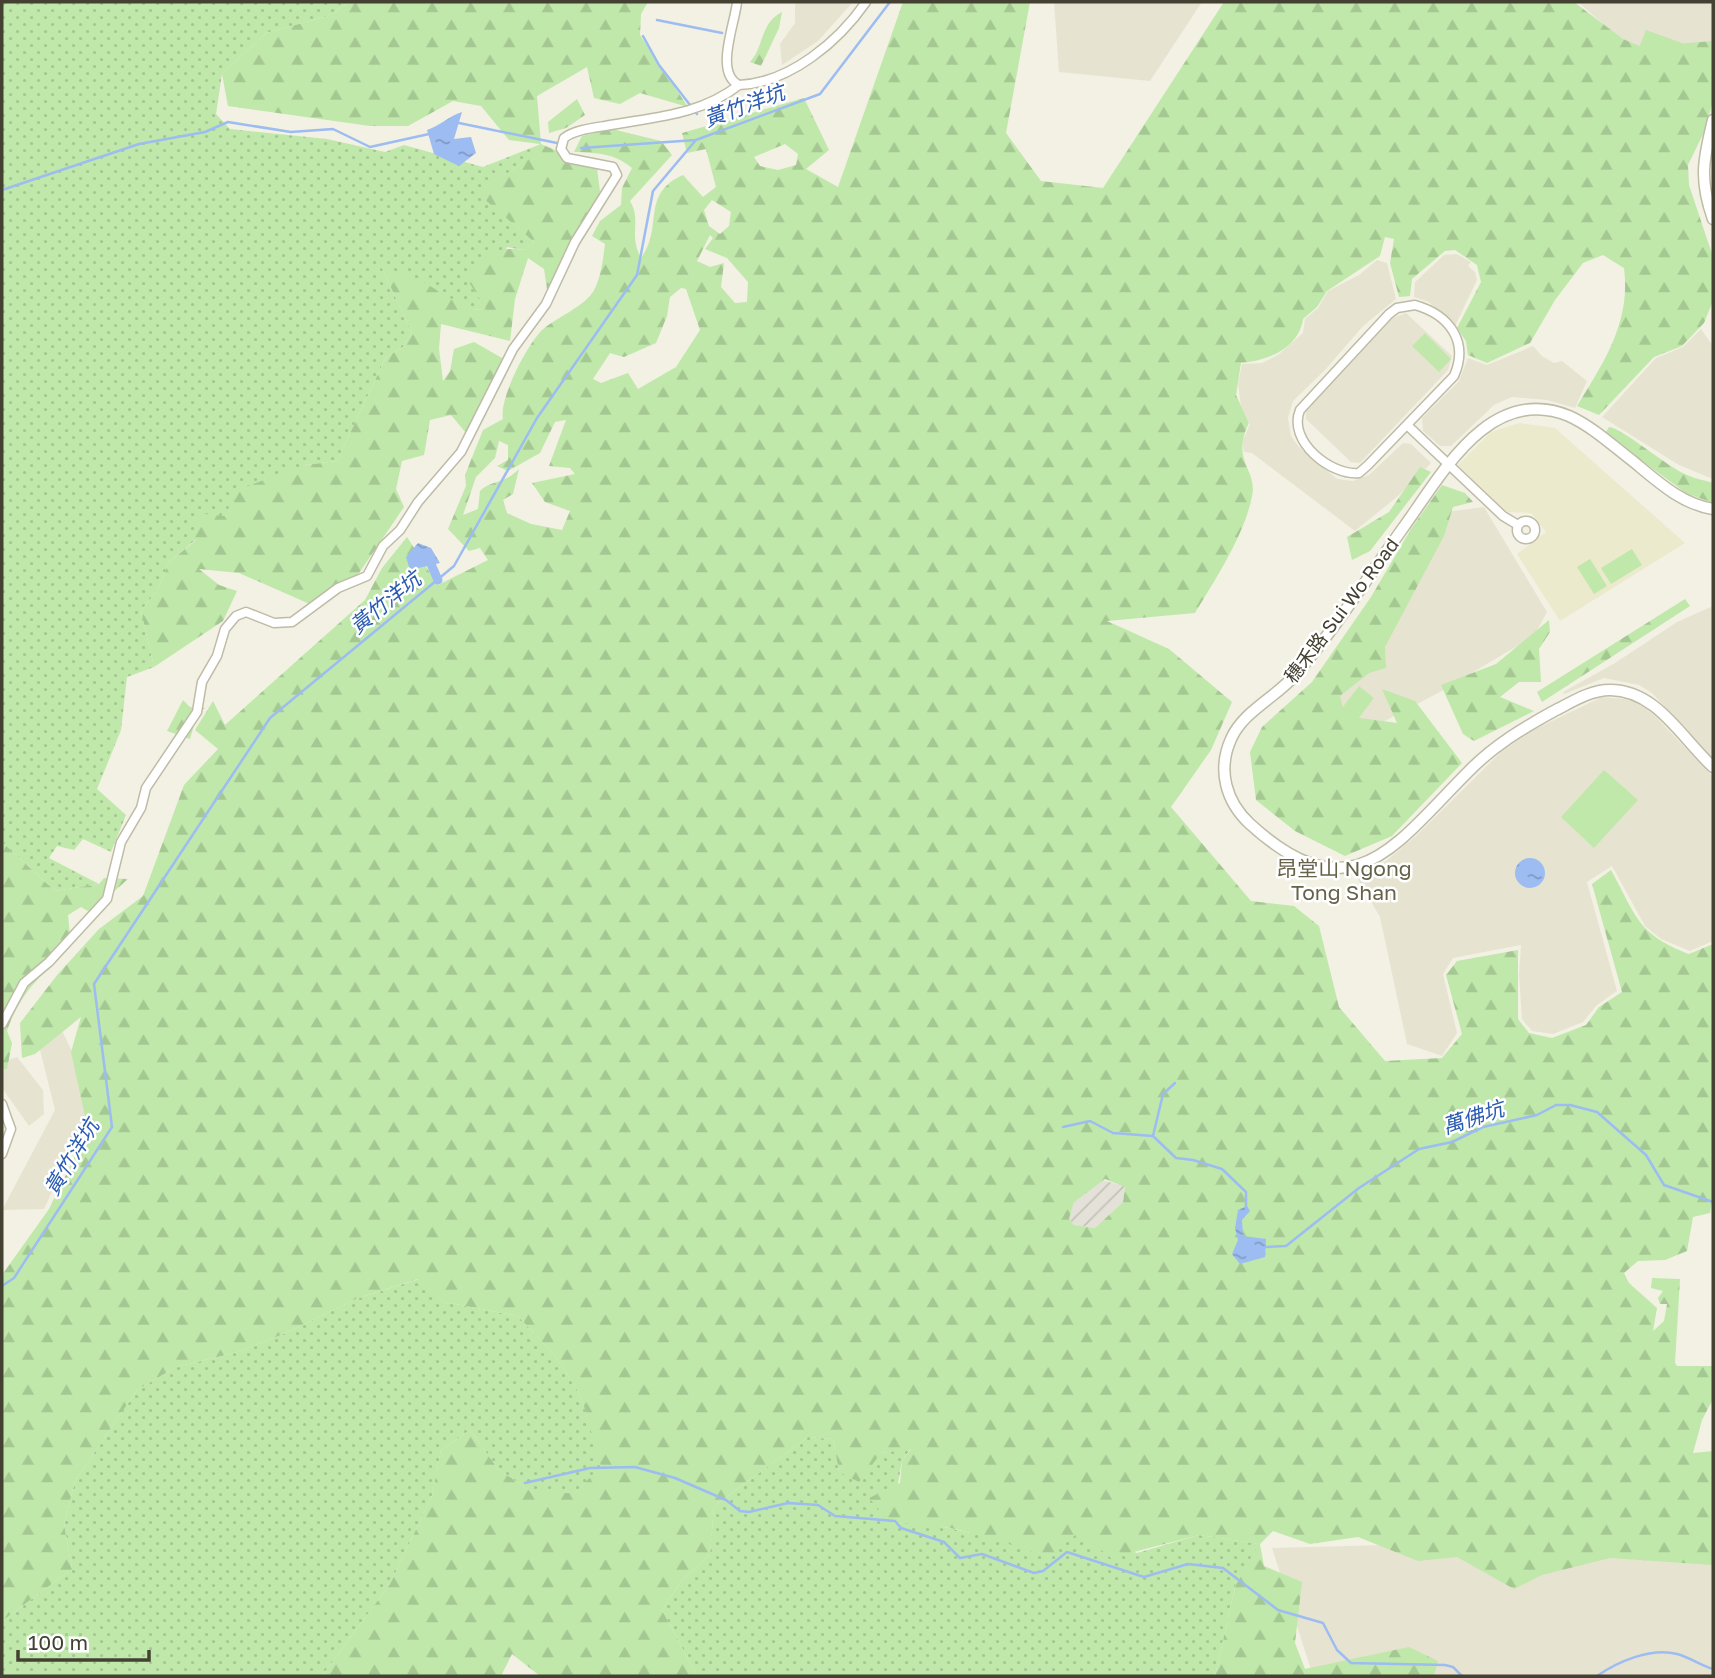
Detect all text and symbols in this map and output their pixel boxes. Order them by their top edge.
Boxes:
water label: 黃竹洋坑 [700,77,791,132]
street label: 穗禾路 Sui Wo Road [1279,533,1403,687]
water label: 黃竹洋坑 [344,564,428,639]
district label: 昂堂山 Ngong Tong Shan [1276,855,1412,905]
water label: 萬佛坑 [1439,1094,1510,1139]
water label: 黃竹洋坑 [38,1112,105,1200]
scale bar [18,1618,149,1662]
text: 100 m [28,1629,88,1655]

